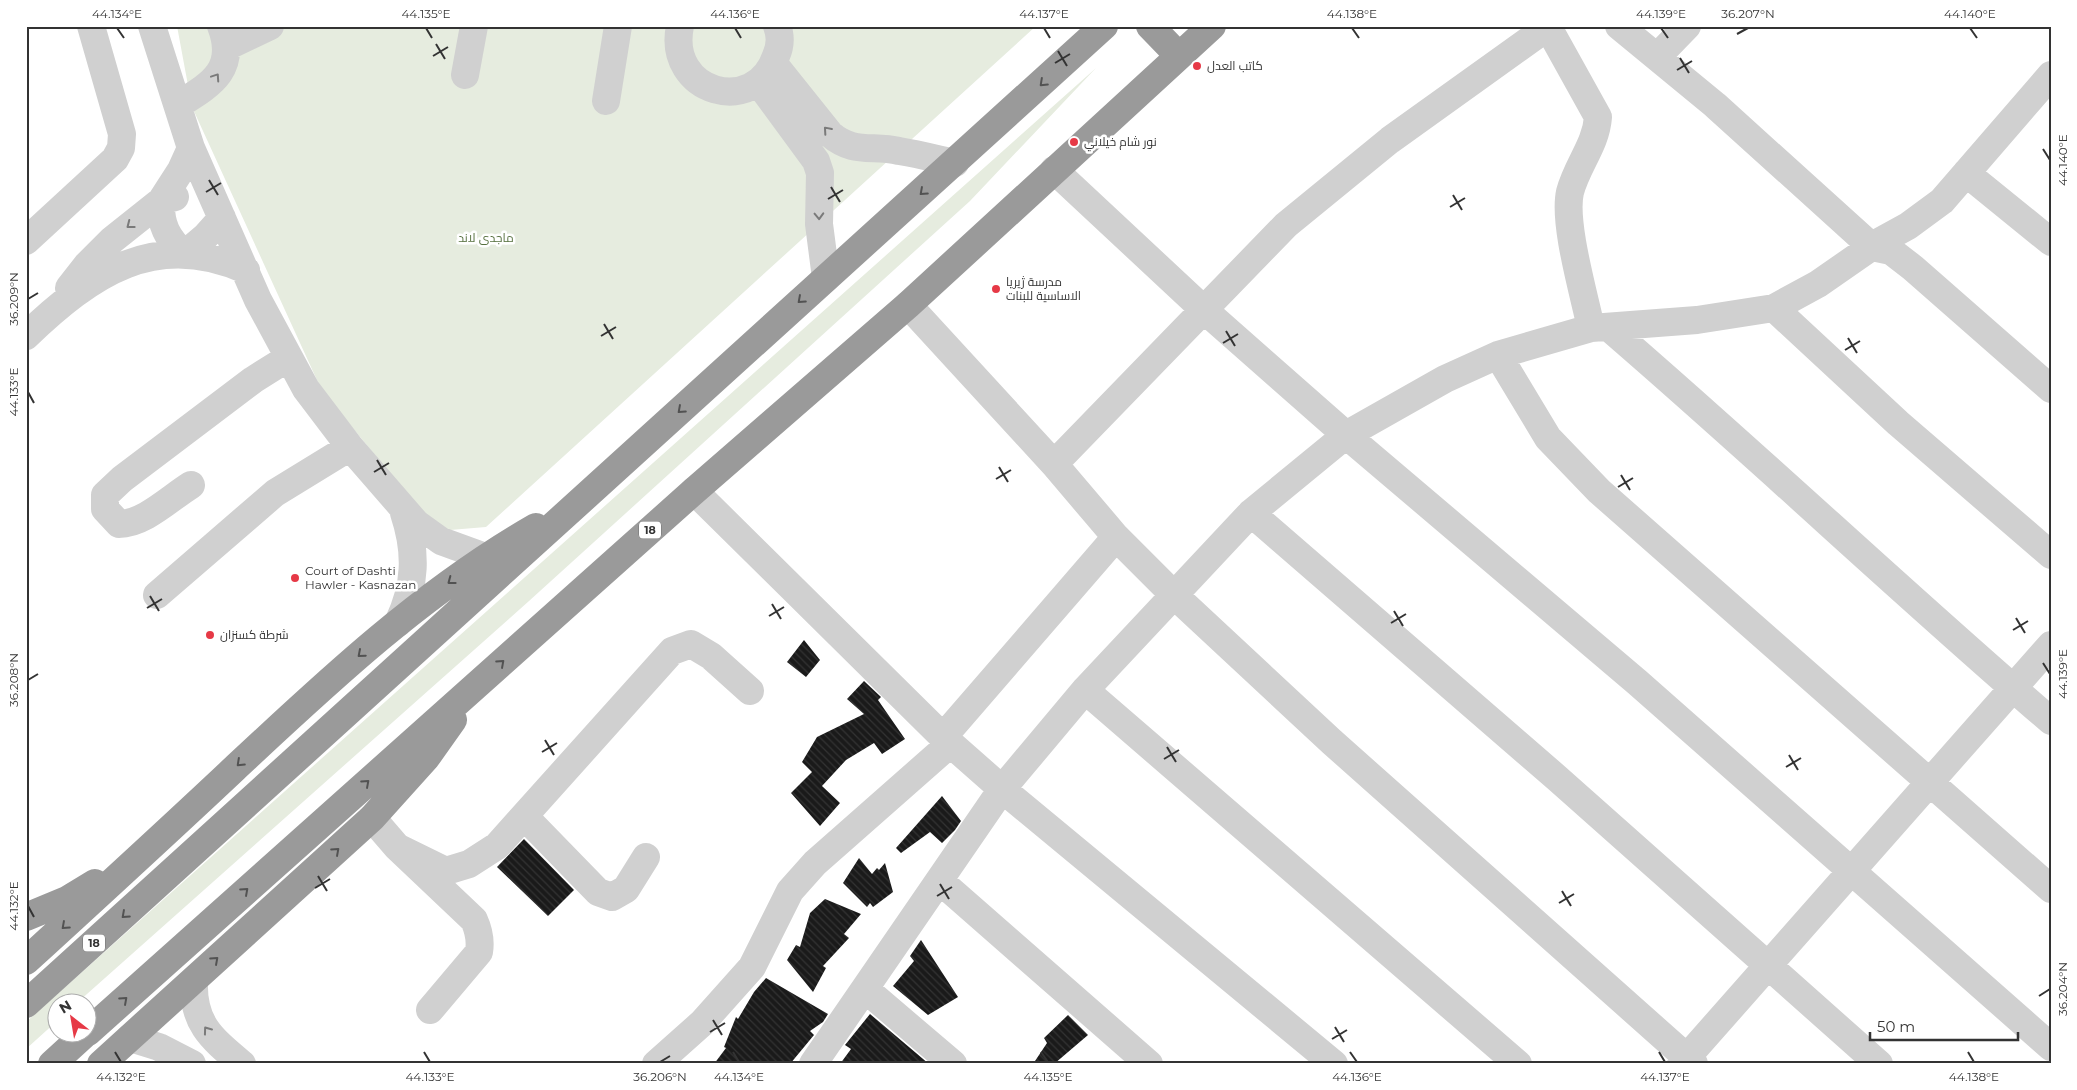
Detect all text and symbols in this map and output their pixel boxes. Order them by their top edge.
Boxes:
text: 44.134°E [92,6,142,21]
text: 44.135°E [401,6,451,21]
text: 44.136°E [710,6,760,21]
text: 44.137°E [1019,6,1069,21]
text: 44.138°E [1327,6,1377,21]
text: 44.139°E [1636,6,1686,21]
text: 36.207°N [1721,6,1775,21]
text: 44.140°E [1944,6,1996,21]
place label: كاتب العدل [1207,58,1263,73]
marker: كاتب العدل [1191,60,1203,72]
one-way arrow [210,73,219,82]
one-way arrow [1039,77,1048,86]
one-way arrow [824,127,833,136]
place label: نور شام خيلاني [1084,134,1157,152]
text: 44.140°E [2055,134,2070,186]
marker: نور شام خيلاني [1068,136,1080,148]
one-way arrow [919,187,928,196]
one-way arrow [814,212,824,220]
one-way arrow [127,220,136,228]
park label: ماجدی لاند [458,230,514,245]
text: 36.209°N [6,272,21,326]
place label: مدرسة ژيريا الاساسية للبنات [1006,274,1081,303]
marker: مدرسة ژيريا الاساسية للبنات [990,283,1002,295]
one-way arrow [798,295,807,304]
text: 44.133°E [6,367,21,417]
one-way arrow [678,404,687,413]
road number: 18 [639,522,661,538]
place label: Court of Dashti Hawler - Kasnazan [305,563,416,592]
marker: Court of Dashti Hawler - Kasnazan [289,572,301,584]
one-way arrow [448,576,457,584]
place label: شرطة كسنزان [220,627,289,642]
marker: شرطة كسنزان [204,629,216,641]
one-way arrow [358,649,367,657]
text: 44.139°E [2055,649,2070,699]
text: 36.208°N [6,653,21,707]
one-way arrow [495,660,504,669]
one-way arrow [237,757,246,766]
one-way arrow [361,780,370,789]
one-way arrow [330,848,339,857]
text: 44.132°E [6,881,21,931]
one-way arrow [240,888,249,897]
one-way arrow [122,909,131,918]
one-way arrow [61,920,70,929]
road number: 18 [83,934,105,951]
one-way arrow [210,957,219,966]
text: 36.204°N [2055,962,2070,1016]
north arrow [48,992,98,1042]
text: N [56,996,75,1017]
one-way arrow [118,996,127,1005]
scale bar [1870,1010,2017,1042]
text: 50 m [1877,1017,1915,1036]
one-way arrow [204,1027,212,1036]
text: 44.132°E [96,1069,146,1084]
text: 44.133°E [405,1069,455,1084]
text: 36.206°N [633,1069,687,1084]
text: 44.134°E [714,1069,764,1084]
text: 44.135°E [1023,1069,1073,1084]
text: 44.136°E [1332,1069,1382,1084]
text: 44.137°E [1640,1069,1690,1084]
text: 44.138°E [1949,1069,1999,1084]

